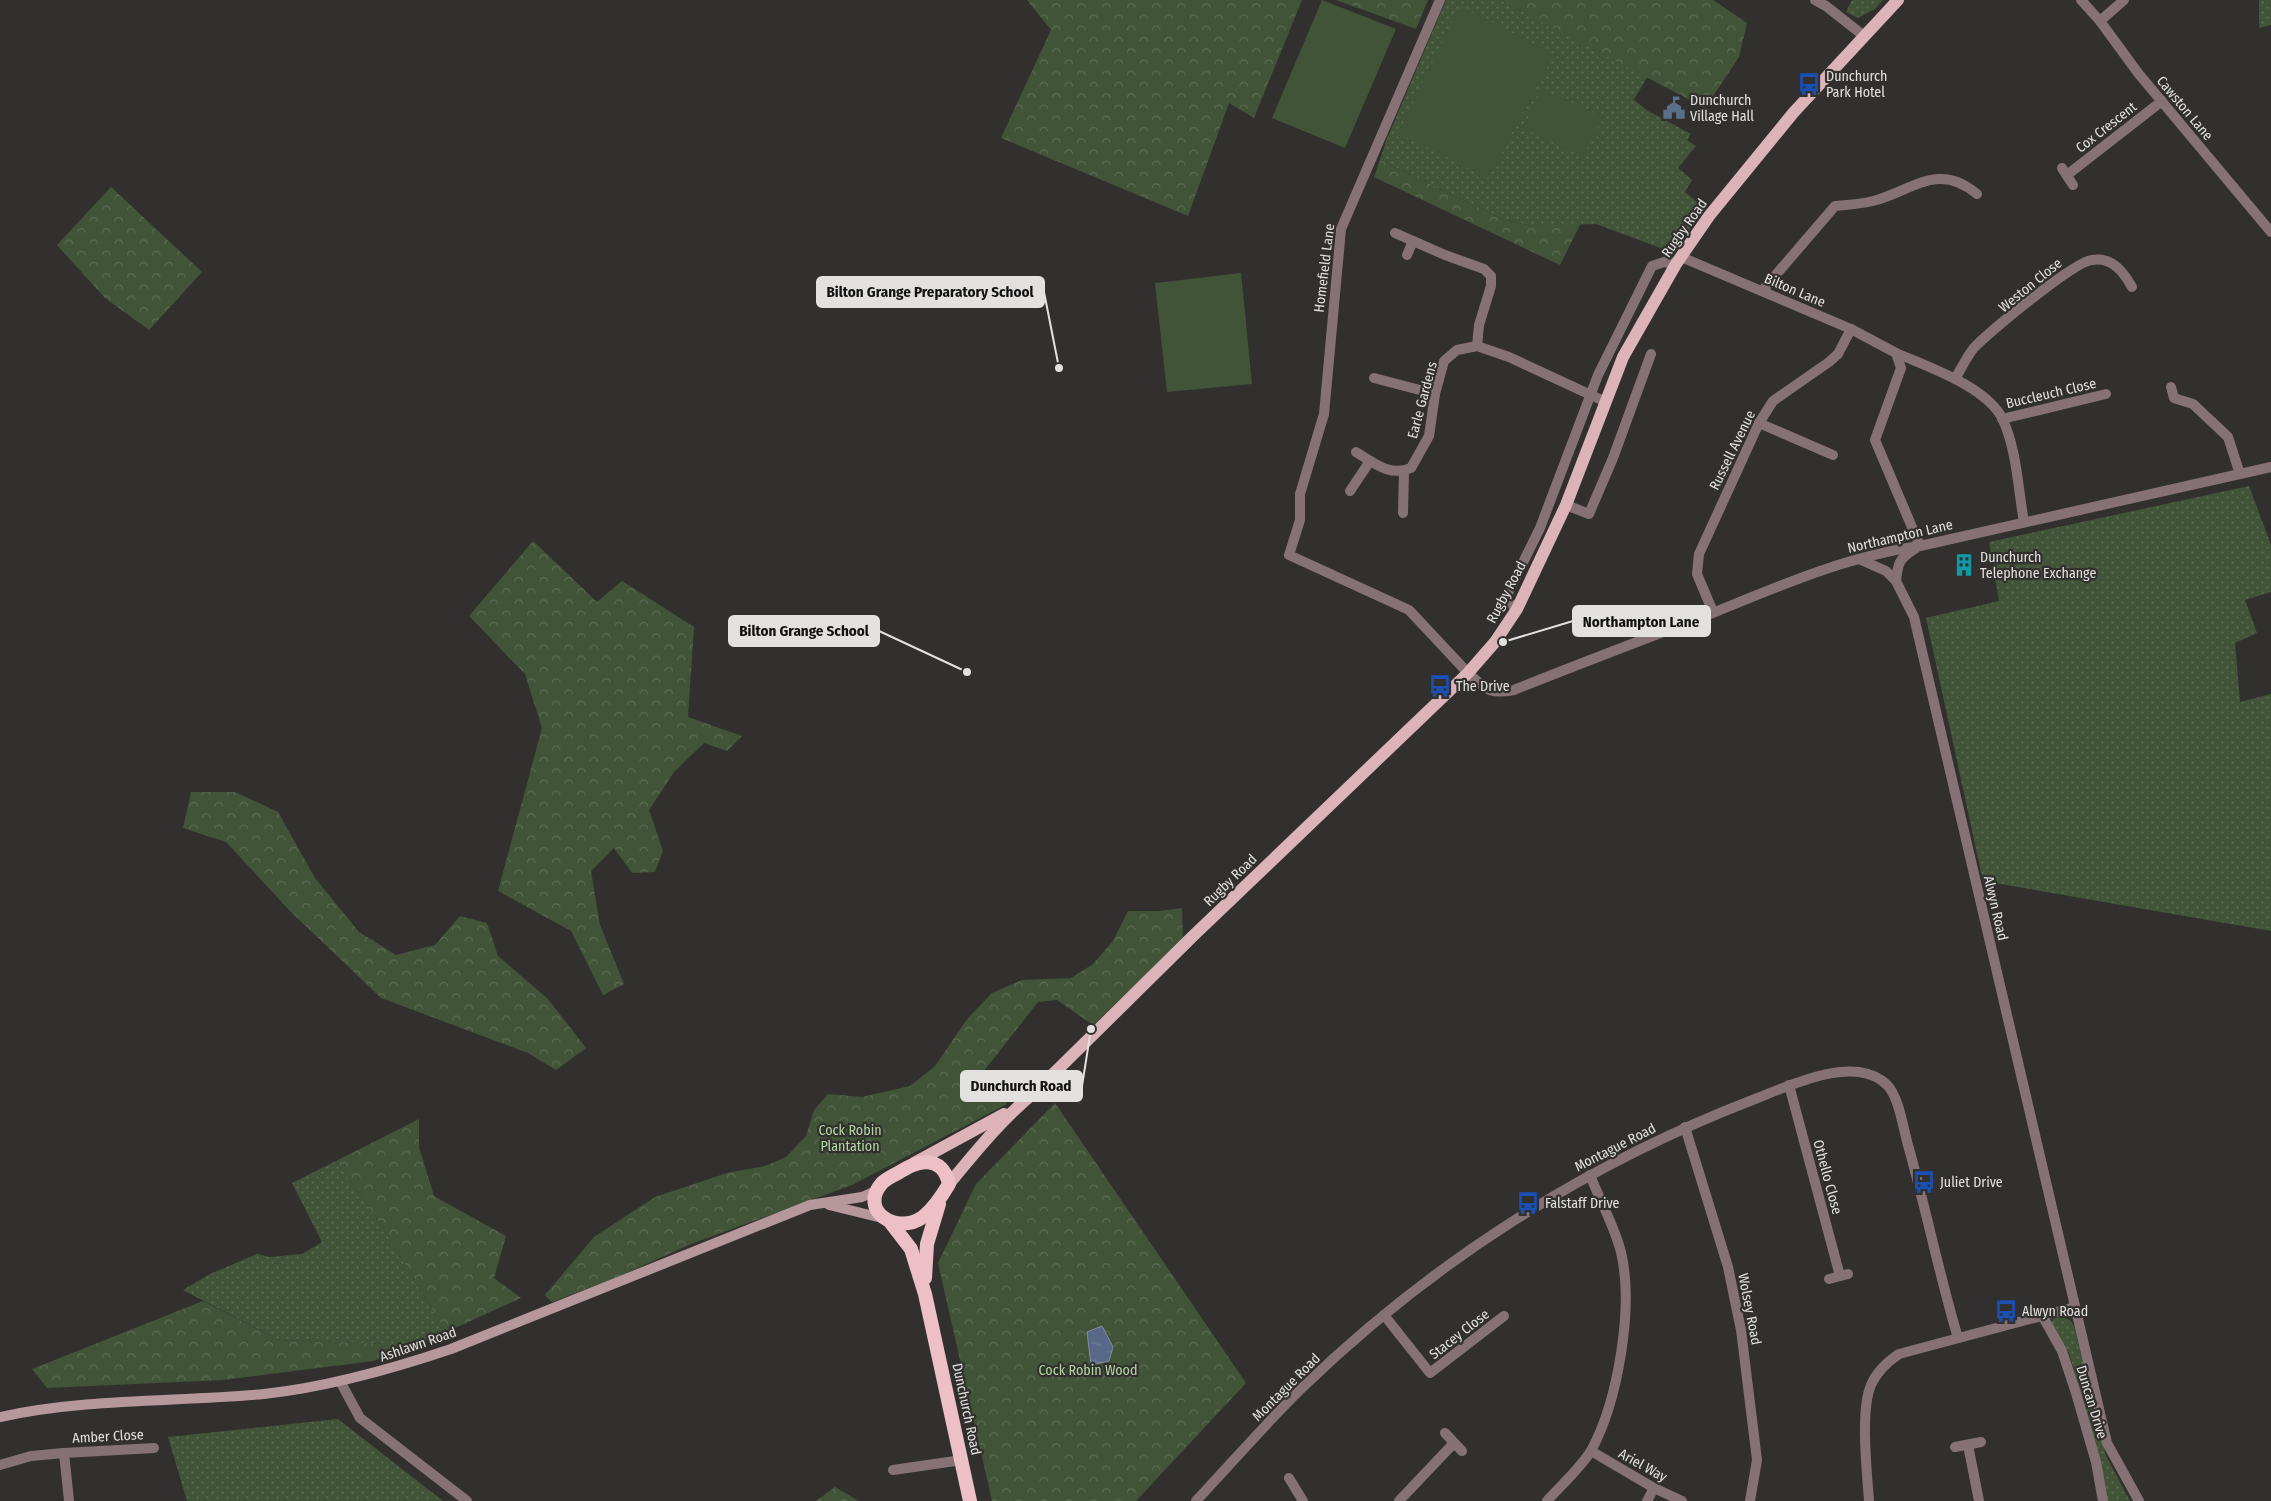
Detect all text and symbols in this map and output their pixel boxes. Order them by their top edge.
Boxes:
place label: Dunchurch Park Hotel [1826,68,1887,101]
bus stop icon: Dunchurch Park Hotel [1796,71,1822,97]
street label: Cawston Lane [2153,73,2216,144]
place label: Dunchurch Village Hall [1690,92,1754,125]
public building icon: Dunchurch Village Hall [1661,95,1687,121]
street label: Cox Crescent [2073,98,2140,156]
street label: Rugby Road [1658,196,1711,261]
street label: Homefield Lane [1311,223,1338,313]
street label: Weston Close [1995,255,2065,316]
street label: Bilton Lane [1762,270,1828,311]
callout: Bilton Grange Preparatory School [817,277,1044,307]
text: Bilton Grange Preparatory School [826,283,1034,301]
street label: Earle Gardens [1404,360,1441,441]
street label: Buccleuch Close [2004,375,2098,412]
street label: Russell Avenue [1706,408,1759,493]
street label: Northampton Lane [1846,516,1954,557]
place label: Dunchurch Telephone Exchange [1980,549,2096,582]
building icon: Dunchurch Telephone Exchange [1951,552,1977,578]
street label: Rugby Road [1483,558,1530,626]
callout: Northampton Lane [1573,606,1710,636]
text: Northampton Lane [1583,613,1700,631]
callout: Bilton Grange School [729,616,879,646]
text: Bilton Grange School [739,622,870,640]
bus stop icon: The Drive [1427,673,1453,699]
place label: The Drive [1456,678,1510,695]
street label: Rugby Road [1200,851,1261,910]
street label: Alwyn Road [1980,874,2011,942]
callout: Dunchurch Road [961,1071,1082,1101]
text: Dunchurch Road [970,1077,1072,1095]
street label: Montague Road [1572,1120,1659,1175]
park label: Cock Robin Plantation [818,1122,882,1155]
street label: Othello Close [1809,1138,1846,1216]
bus stop icon: Juliet Drive [1911,1169,1937,1195]
place label: Juliet Drive [1940,1174,2003,1191]
bus stop icon: Falstaff Drive [1515,1190,1541,1216]
place label: Falstaff Drive [1545,1195,1620,1212]
street label: Wolsey Road [1734,1272,1765,1346]
bus stop icon: Alwyn Road [1993,1298,2019,1324]
place label: Alwyn Road [2022,1303,2088,1320]
street label: Stacey Close [1426,1306,1493,1363]
street label: Ashlawn Road [378,1323,459,1366]
street label: Montague Road [1249,1350,1324,1425]
street label: Dunchurch Road [948,1362,985,1457]
park label: Cock Robin Wood [1038,1362,1138,1379]
street label: Duncan Drive [2072,1363,2111,1441]
street label: Amber Close [72,1426,144,1447]
street label: Ariel Way [1616,1445,1671,1486]

